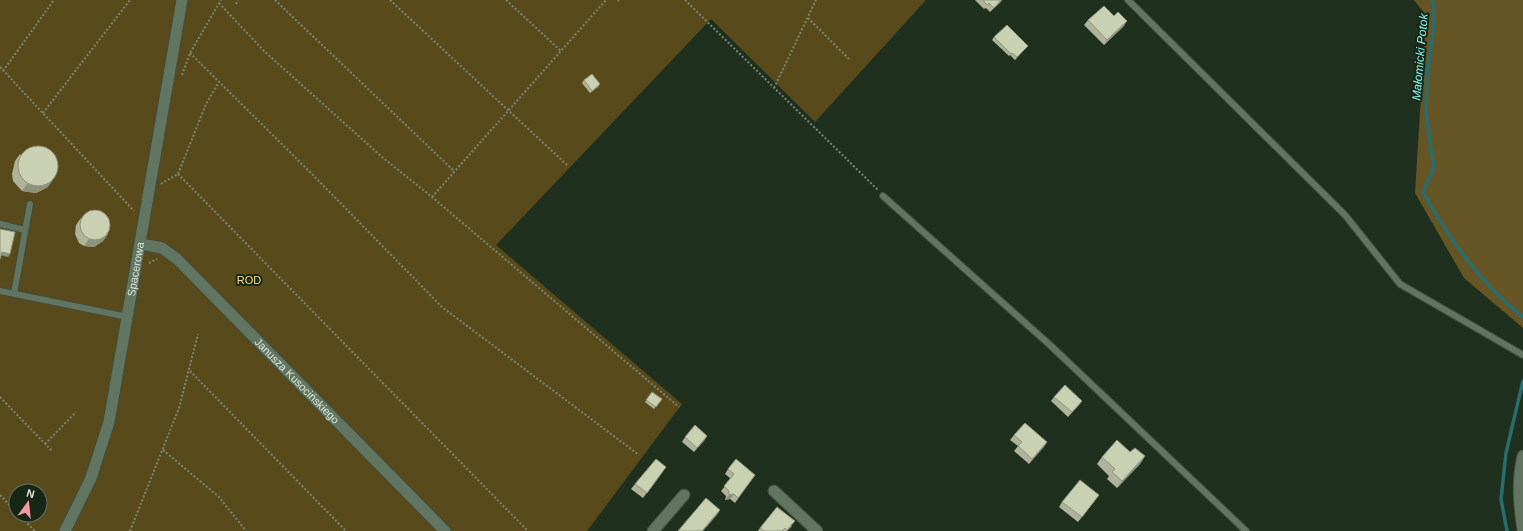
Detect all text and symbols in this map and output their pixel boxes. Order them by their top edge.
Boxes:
water label: Małomicki Potok [1409,12,1431,101]
street label: Spacerowa [125,240,146,297]
park label: ROD [237,274,261,286]
street label: Janusza Kusocińskiego [252,336,342,426]
north arrow [8,483,48,523]
text: N [25,487,36,500]

